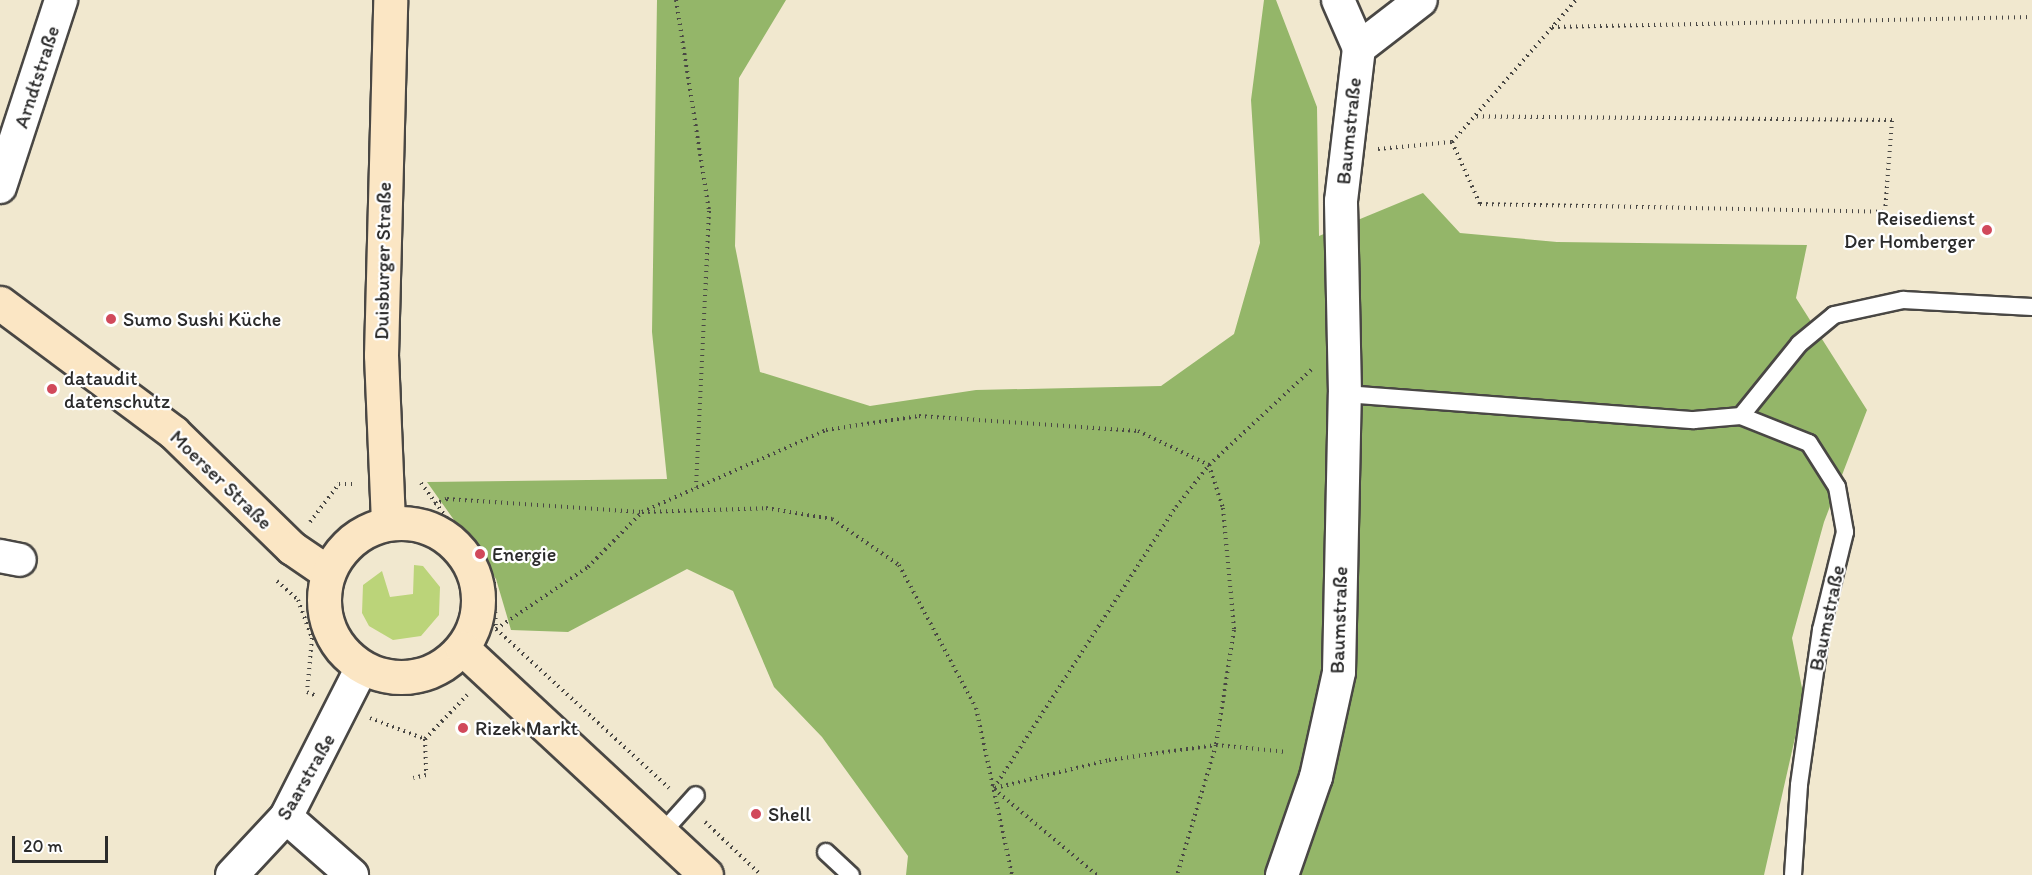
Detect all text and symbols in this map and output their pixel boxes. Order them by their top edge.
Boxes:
street label: Arndtstraße [9,23,65,131]
street label: Baumstraße [1331,76,1367,186]
street label: Duisburger Straße [370,182,396,340]
place label: Reisedienst Der Homberger [1844,207,1975,254]
marker: Reisedienst Der Homberger [1980,223,1994,237]
place label: Sumo Sushi Küche [123,307,281,331]
marker: Sumo Sushi Küche [104,312,118,326]
place label: dataudit datenschutz [64,366,170,413]
marker: dataudit datenschutz [45,382,59,396]
street label: Moerser Straße [165,425,277,535]
place label: Energie [492,542,556,566]
marker: Energie [473,547,487,561]
street label: Baumstraße [1804,563,1850,673]
street label: Baumstraße [1325,566,1353,674]
place label: Rizek Markt [475,716,577,740]
marker: Rizek Markt [456,721,470,735]
street label: Saarstraße [272,729,340,825]
place label: Shell [768,802,811,826]
marker: Shell [749,807,763,821]
scale bar [15,824,111,862]
text: 20 m [23,835,63,857]

